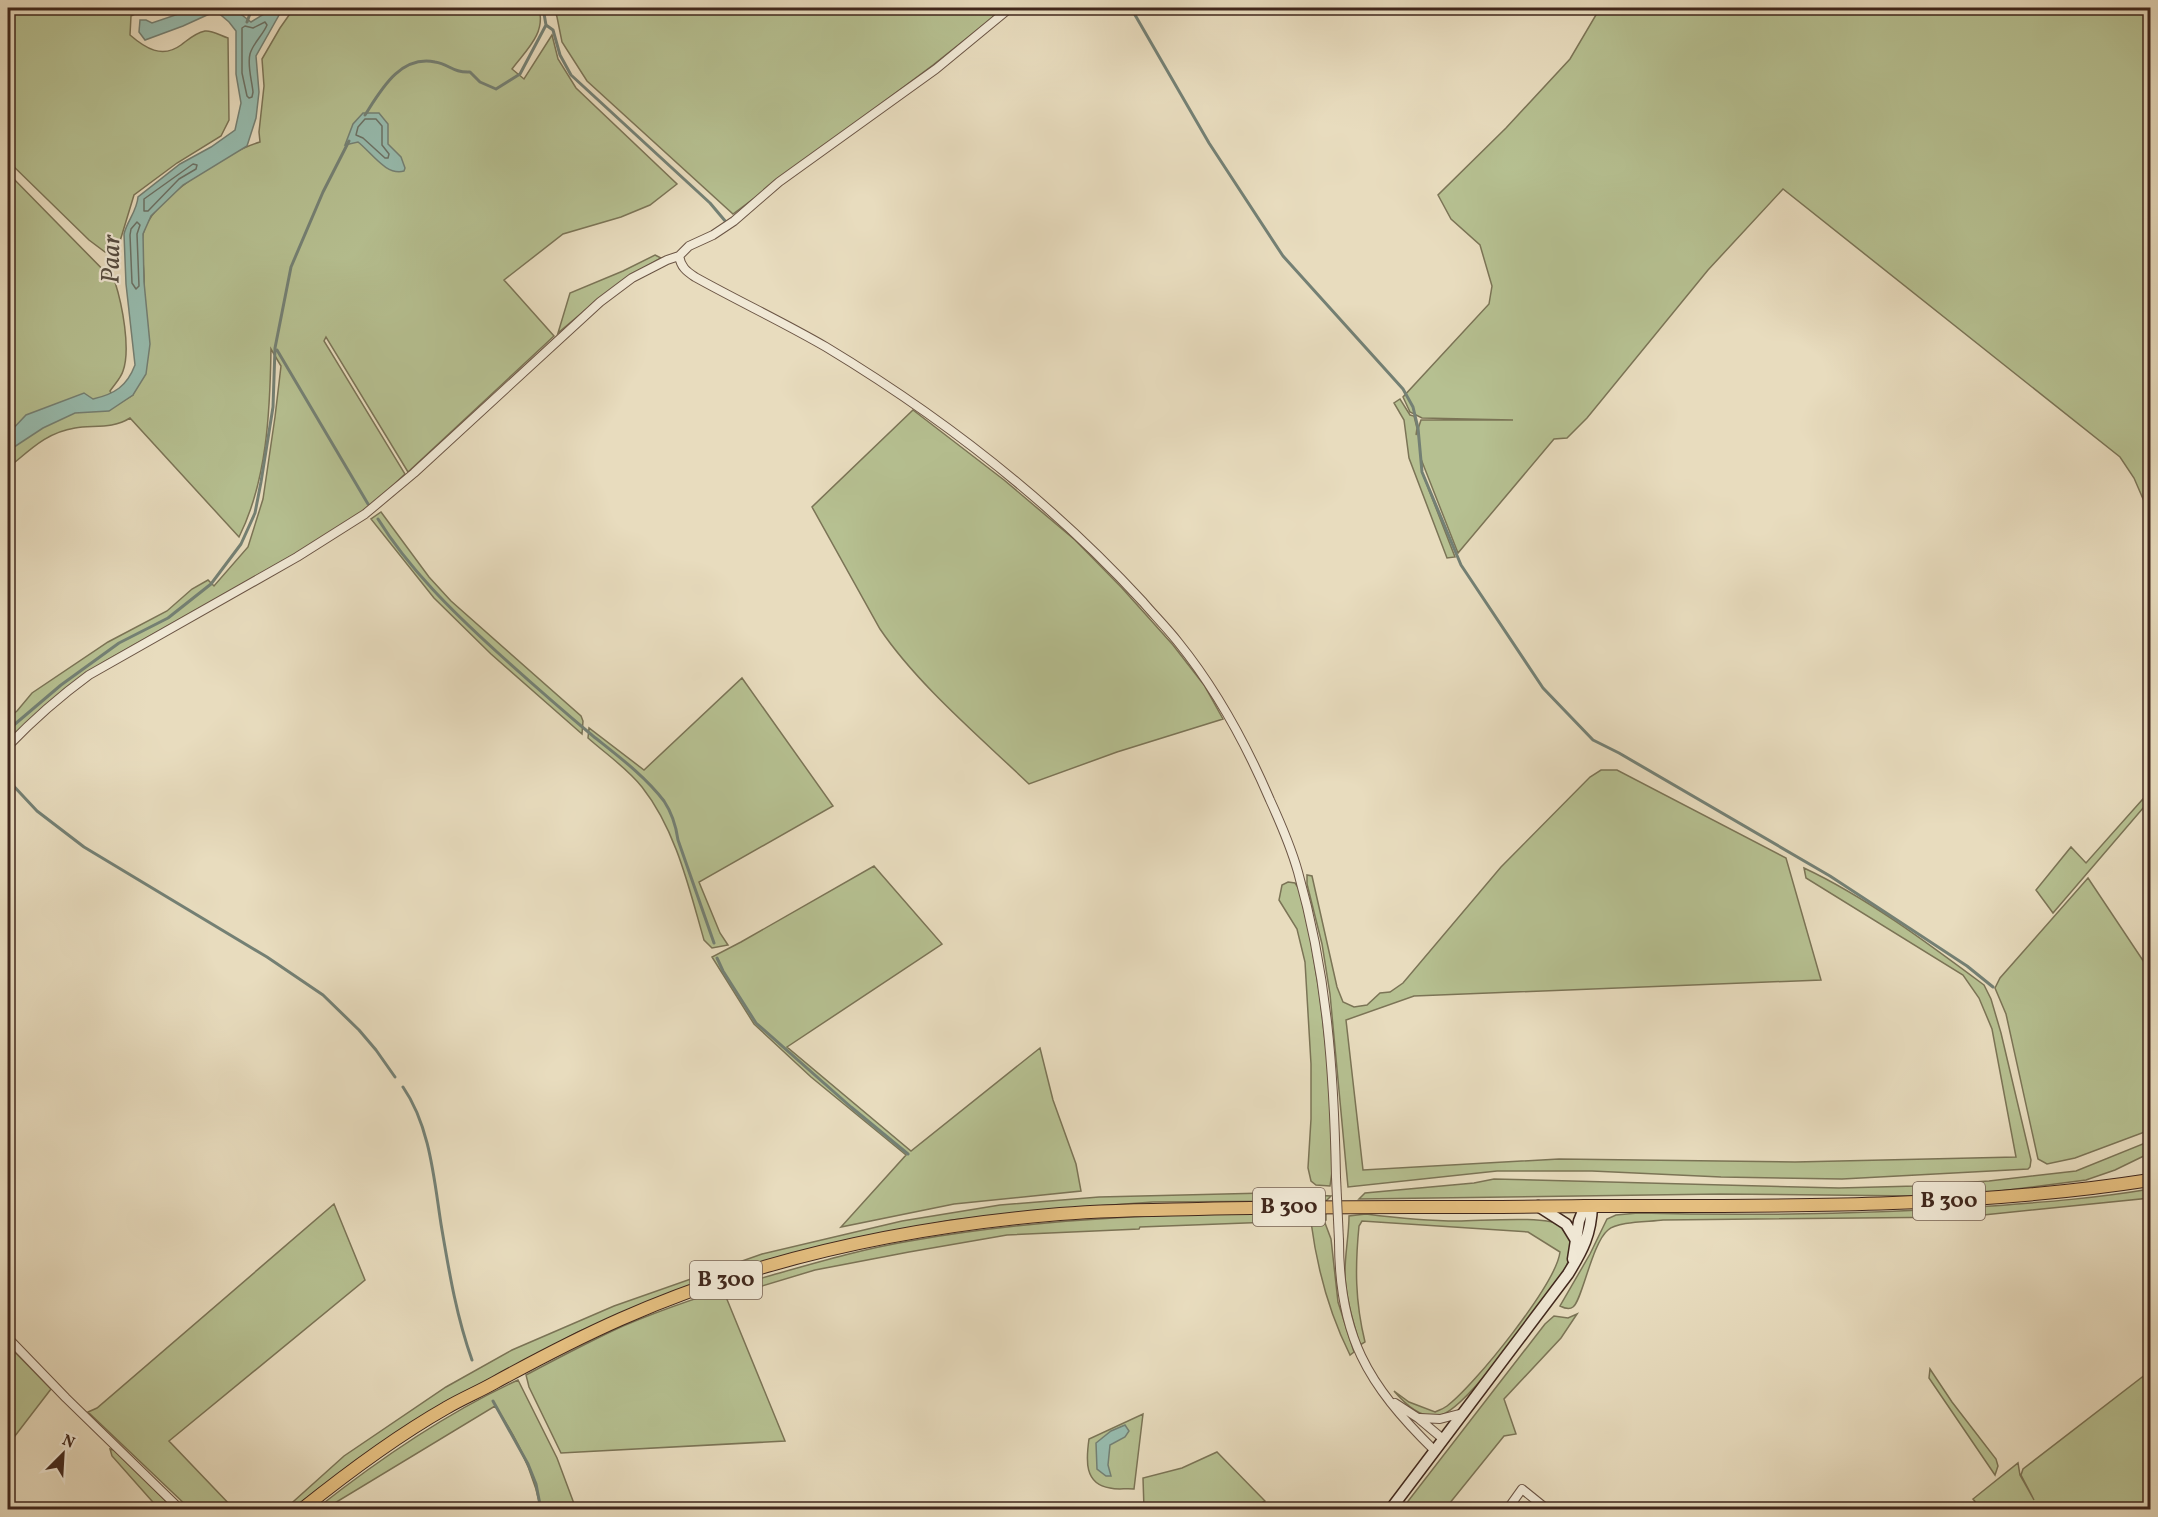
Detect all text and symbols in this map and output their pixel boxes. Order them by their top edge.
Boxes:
water label: Paar [94,234,130,284]
road number: B 300 [1913,1182,1985,1220]
road number: B 300 [1253,1188,1325,1226]
road number: B 300 [690,1261,762,1299]
north arrow [33,1424,93,1484]
text: N [59,1430,78,1455]

